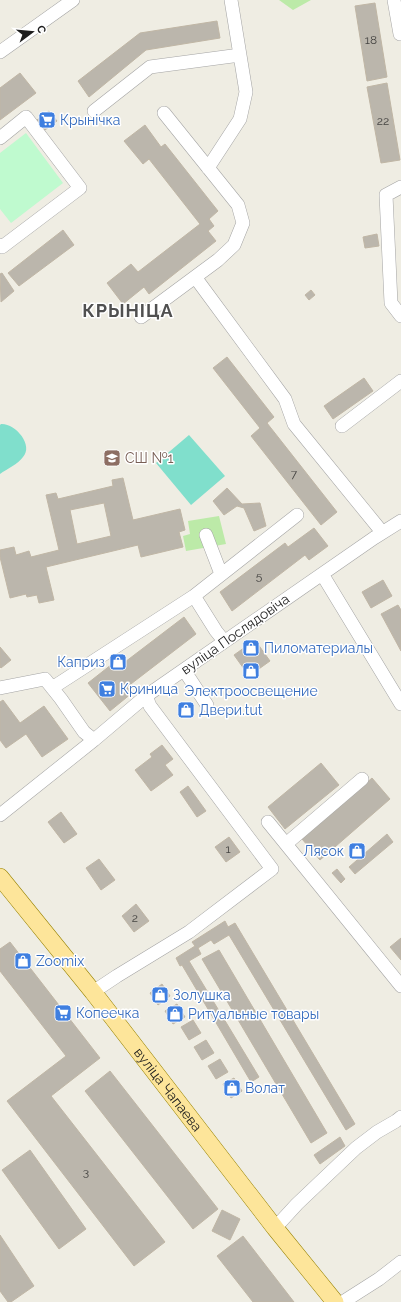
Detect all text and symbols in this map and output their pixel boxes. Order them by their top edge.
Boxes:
north arrow [12,12,52,52]
text: С [34,24,49,35]
house number: 18 [365,33,377,47]
supermarket icon: Крынічка [37,110,57,130]
place label: Крынічка [60,112,120,128]
house number: 22 [377,114,389,128]
district label: КРЫНІЦА [82,300,174,321]
school or university icon: СШ №1 [102,448,122,468]
place label: СШ №1 [125,450,173,466]
house number: 7 [291,467,298,481]
house number: 5 [256,569,263,583]
street label: вуліца Послядовіча [178,591,292,677]
shop icon: Пиломатериалы [241,638,261,658]
place label: Пиломатериалы [264,640,373,656]
shop icon: Каприз [108,652,128,672]
place label: Каприз [57,654,105,670]
shop icon: Электроосвещение [241,661,261,681]
supermarket icon: Криница [97,679,117,699]
place label: Криница [120,681,178,697]
place label: Электроосвещение [184,683,318,699]
shop icon: Двери.tut [176,700,196,720]
place label: Двери.tut [199,702,263,718]
shop icon: Лясок [347,841,367,861]
house number: 1 [225,842,231,856]
place label: Лясок [303,843,344,859]
house number: 2 [132,911,138,925]
shop icon: Zoomix [13,951,33,971]
place label: Zoomix [36,953,84,969]
shop icon: Золушка [150,985,170,1005]
place label: Золушка [173,987,231,1003]
supermarket icon: Копеечка [53,1003,73,1023]
shop icon: Ритуальные товары [165,1004,185,1024]
place label: Копеечка [76,1005,139,1021]
place label: Ритуальные товары [188,1006,319,1022]
street label: вуліца Чапаева [131,1045,205,1134]
shop icon: Волат [222,1078,242,1098]
place label: Волат [245,1080,285,1096]
house number: 3 [83,1165,89,1179]

